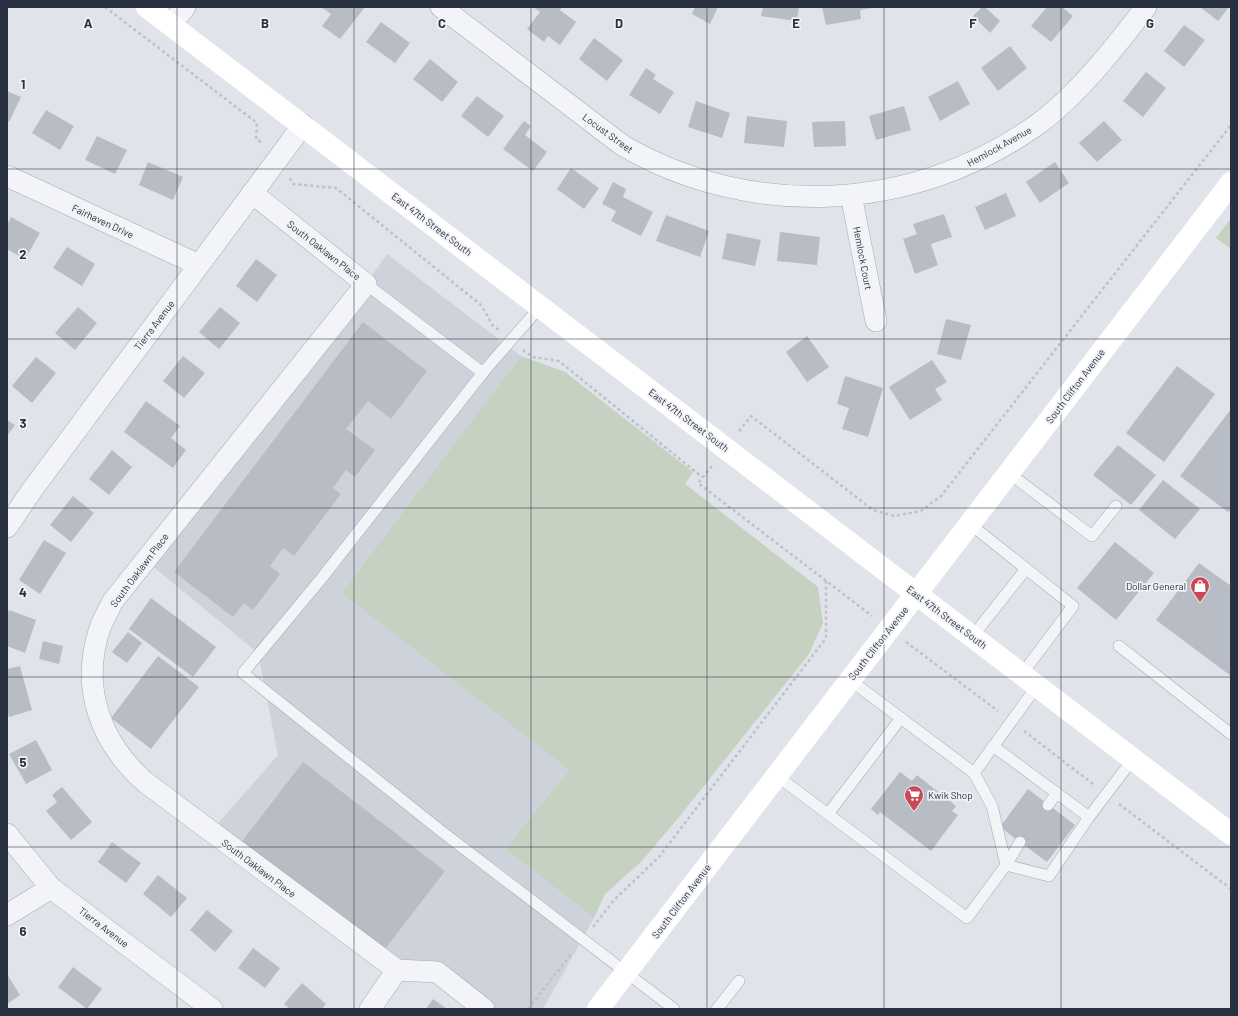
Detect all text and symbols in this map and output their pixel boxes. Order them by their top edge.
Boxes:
text: A [84,15,93,31]
text: B [261,15,269,31]
text: C [438,15,446,31]
text: D [615,15,623,31]
text: E [792,15,800,31]
text: F [969,15,977,31]
text: G [1146,15,1154,31]
text: 1 [21,76,25,92]
street label: Locust Street [580,111,636,156]
street label: Hemlock Avenue [965,123,1033,169]
street label: East 47th Street South [389,190,475,258]
street label: Fairhaven Drive [70,201,136,241]
street label: South Oaklawn Place [285,218,363,282]
street label: Hemlock Court [851,225,875,291]
text: 2 [19,246,27,262]
street label: Tierra Avenue [131,298,177,352]
street label: South Clifton Avenue [1043,346,1107,426]
street label: East 47th Street South [646,386,732,454]
text: 3 [19,415,27,431]
street label: South Oaklawn Place [107,531,171,609]
shop icon: Dollar General [1189,575,1211,603]
place label: Dollar General [1126,580,1186,592]
street label: East 47th Street South [904,583,990,651]
text: 4 [19,584,27,600]
street label: South Clifton Avenue [845,604,911,682]
text: 5 [19,754,27,770]
supermarket icon: Kwik Shop [903,784,925,812]
place label: Kwik Shop [928,789,973,801]
street label: South Oaklawn Place [220,836,298,900]
street label: South Clifton Avenue [649,861,713,941]
street label: Tierra Avenue [77,904,131,950]
text: 6 [20,923,27,939]

